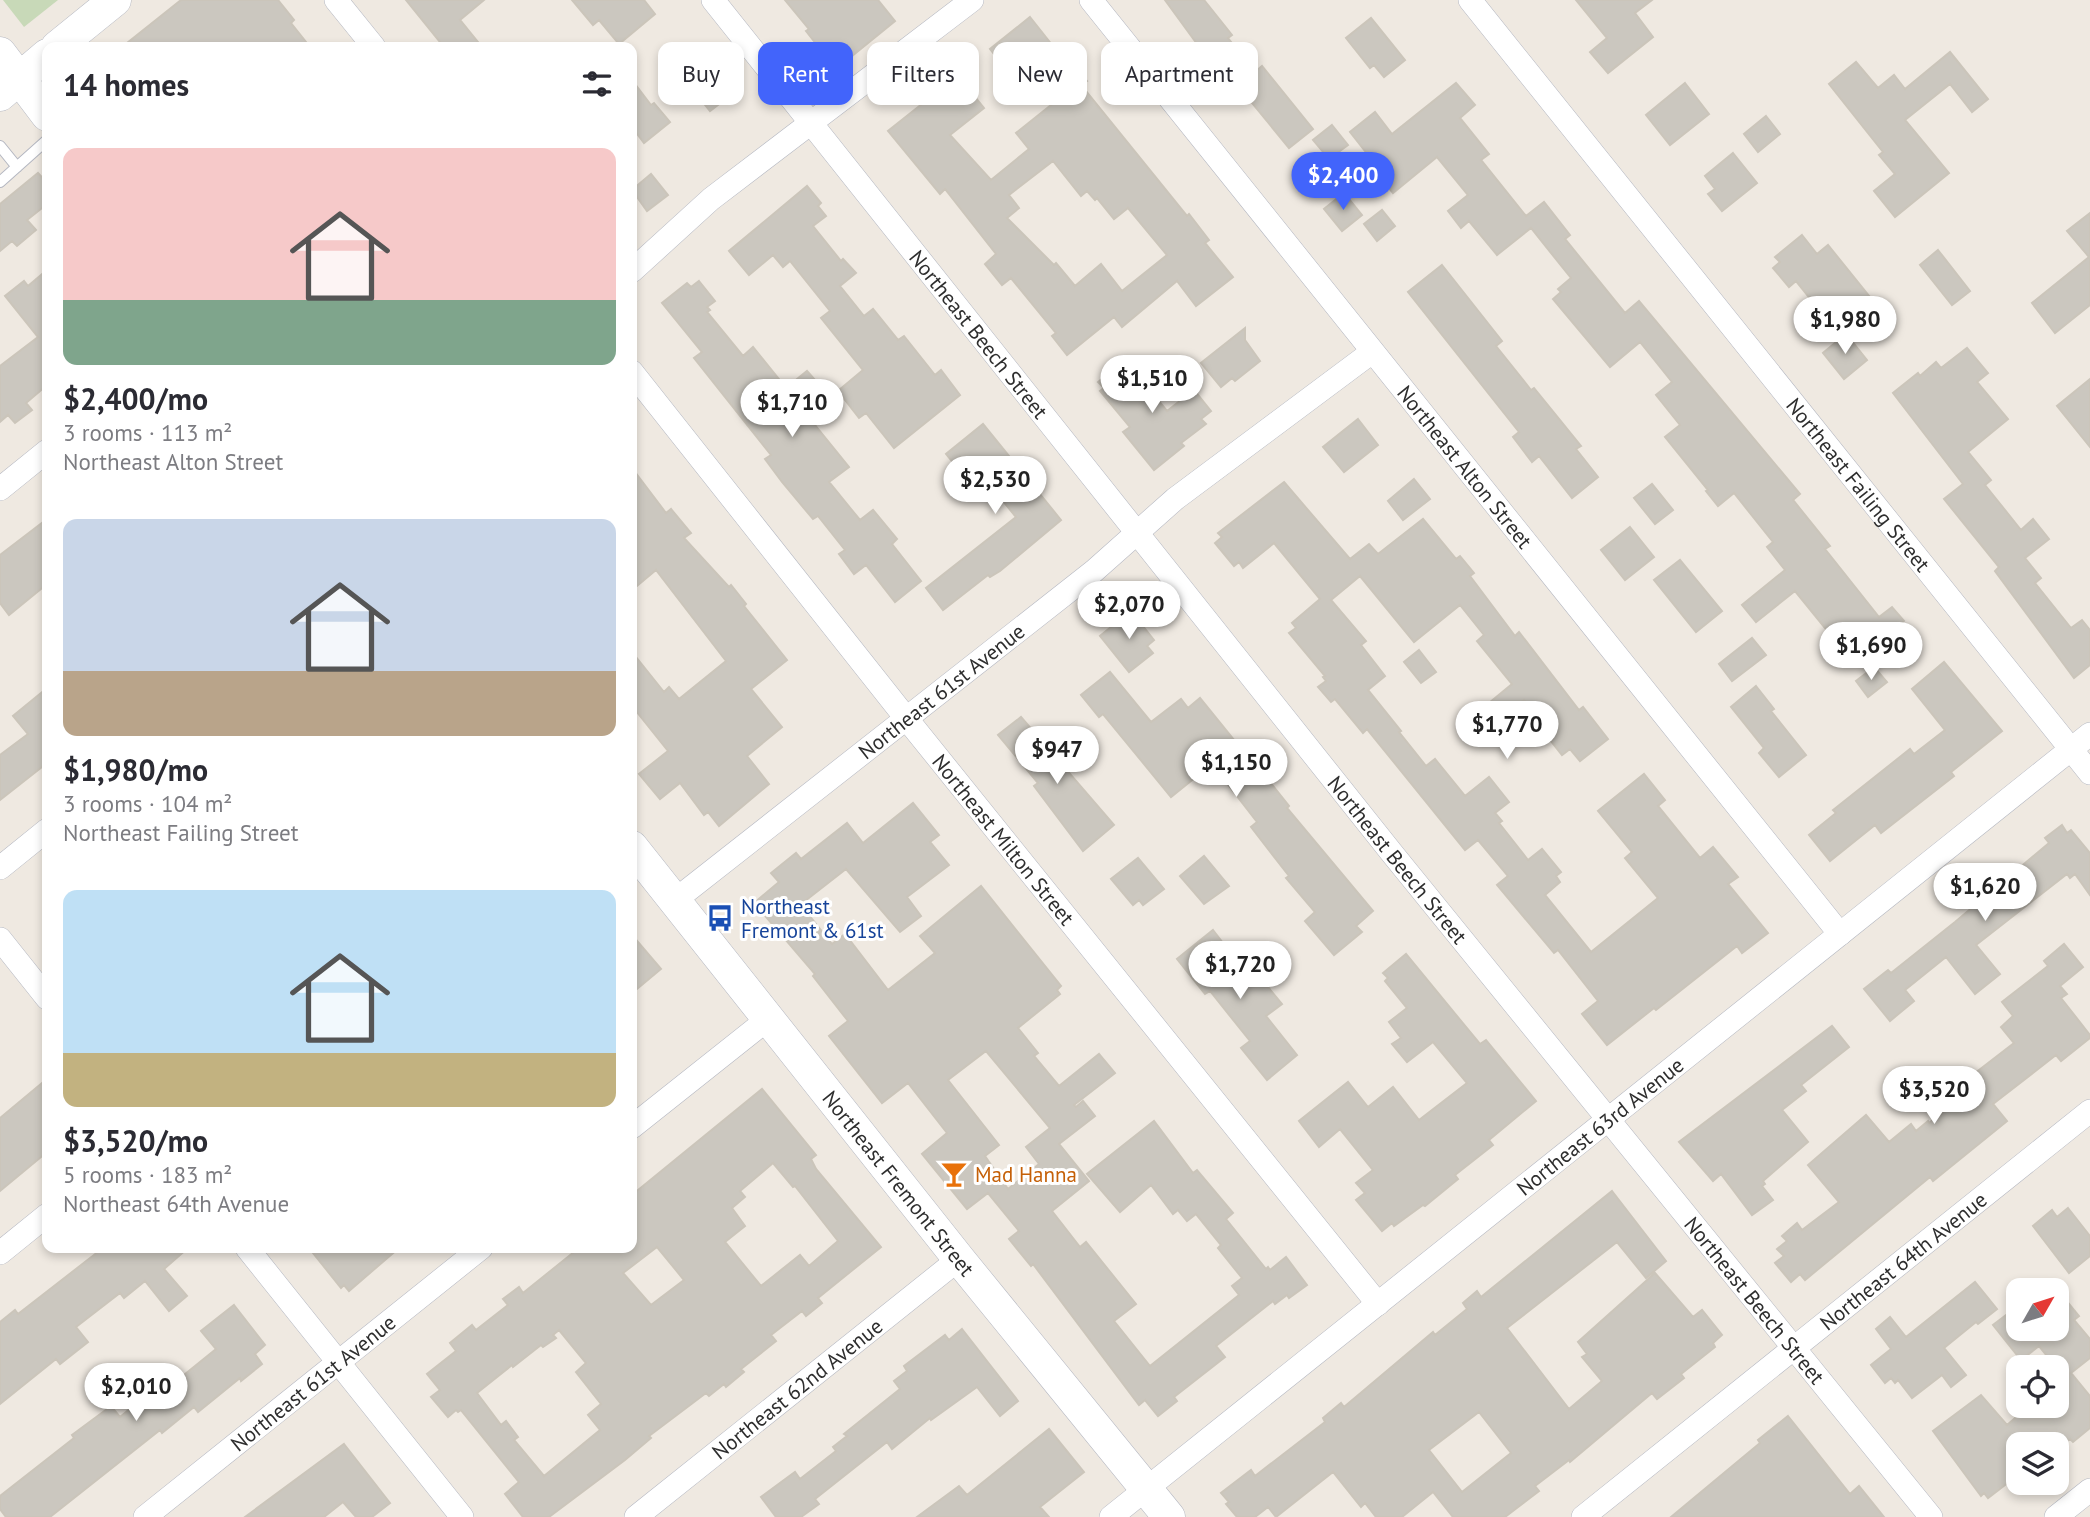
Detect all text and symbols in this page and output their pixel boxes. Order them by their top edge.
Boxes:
chip: Buy [658,42,744,105]
chip: Rent [758,42,853,105]
chip: Filters [867,42,979,105]
chip: New [993,42,1087,105]
chip: Apartment [1101,42,1258,105]
text: 14 homes [63,65,189,104]
icon: filters [578,65,616,103]
pin: $2,400 [1286,152,1400,212]
text: $2,400 [1307,160,1379,189]
icon: home [277,193,403,319]
street label: Northeast Beech Street [904,244,1054,424]
pin: $1,980 [1788,296,1902,356]
text: $1,980 [1809,304,1881,333]
pin: $1,510 [1095,356,1209,415]
text: $1,510 [1116,363,1188,392]
text: $2,400/mo [63,379,208,418]
pin: $1,710 [735,380,849,439]
street label: Northeast Alton Street [1392,380,1539,553]
text: $1,710 [756,387,828,416]
street label: Northeast Failing Street [1781,392,1936,577]
text: 3 rooms · 113 m² [63,418,232,447]
text: Northeast Alton Street [63,447,283,476]
pin: $2,530 [938,456,1052,516]
text: $2,530 [959,464,1031,493]
icon: home [277,564,403,690]
pin: $2,070 [1072,582,1186,641]
text: $2,070 [1093,589,1165,618]
street label: Northeast 61st Avenue [853,617,1030,765]
pin: $1,690 [1814,622,1928,682]
text: $1,690 [1835,630,1907,659]
pin: $1,770 [1450,702,1564,761]
text: $1,770 [1471,709,1543,738]
pin: $947 [1016,726,1098,786]
text: $947 [1031,734,1083,763]
pin: $1,150 [1179,740,1293,799]
text: $1,150 [1200,747,1272,776]
street label: Northeast Milton Street [927,748,1081,930]
text: $1,980/mo [63,750,208,789]
street label: Northeast Beech Street [1322,770,1473,949]
text: 3 rooms · 104 m² [63,789,232,818]
text: Northeast Failing Street [63,818,299,847]
pin: $1,620 [1928,864,2042,923]
text: $1,620 [1949,871,2021,900]
place label: Northeast Fremont & 61st [741,893,884,944]
bus stop icon: Northeast Fremont & 61st [705,903,735,933]
icon: home [277,935,403,1061]
pin: $1,720 [1183,942,1297,1001]
text: $1,720 [1204,949,1276,978]
street label: Northeast 63rd Avenue [1511,1051,1689,1201]
pin: $3,520 [1877,1066,1991,1126]
text: $3,520 [1898,1074,1970,1103]
street label: Northeast Fremont Street [817,1085,981,1281]
text: $3,520/mo [63,1121,208,1160]
bar icon: Mad Hanna [939,1159,969,1189]
text: 5 rooms · 183 m² [63,1160,232,1189]
place label: Mad Hanna [975,1161,1077,1188]
street label: Northeast 64th Avenue [1814,1186,1992,1336]
text: Northeast 64th Avenue [63,1189,289,1218]
street label: Northeast Beech Street [1679,1211,1831,1389]
north arrow [2006,1278,2068,1340]
map controls [2006,1278,2069,1495]
street label: Northeast 61st Avenue [225,1308,401,1457]
street label: Northeast 62nd Avenue [706,1312,888,1465]
button: locate [2006,1355,2069,1418]
pin: $2,010 [79,1364,193,1423]
text: $2,010 [100,1371,172,1400]
button: layers [2006,1432,2069,1495]

